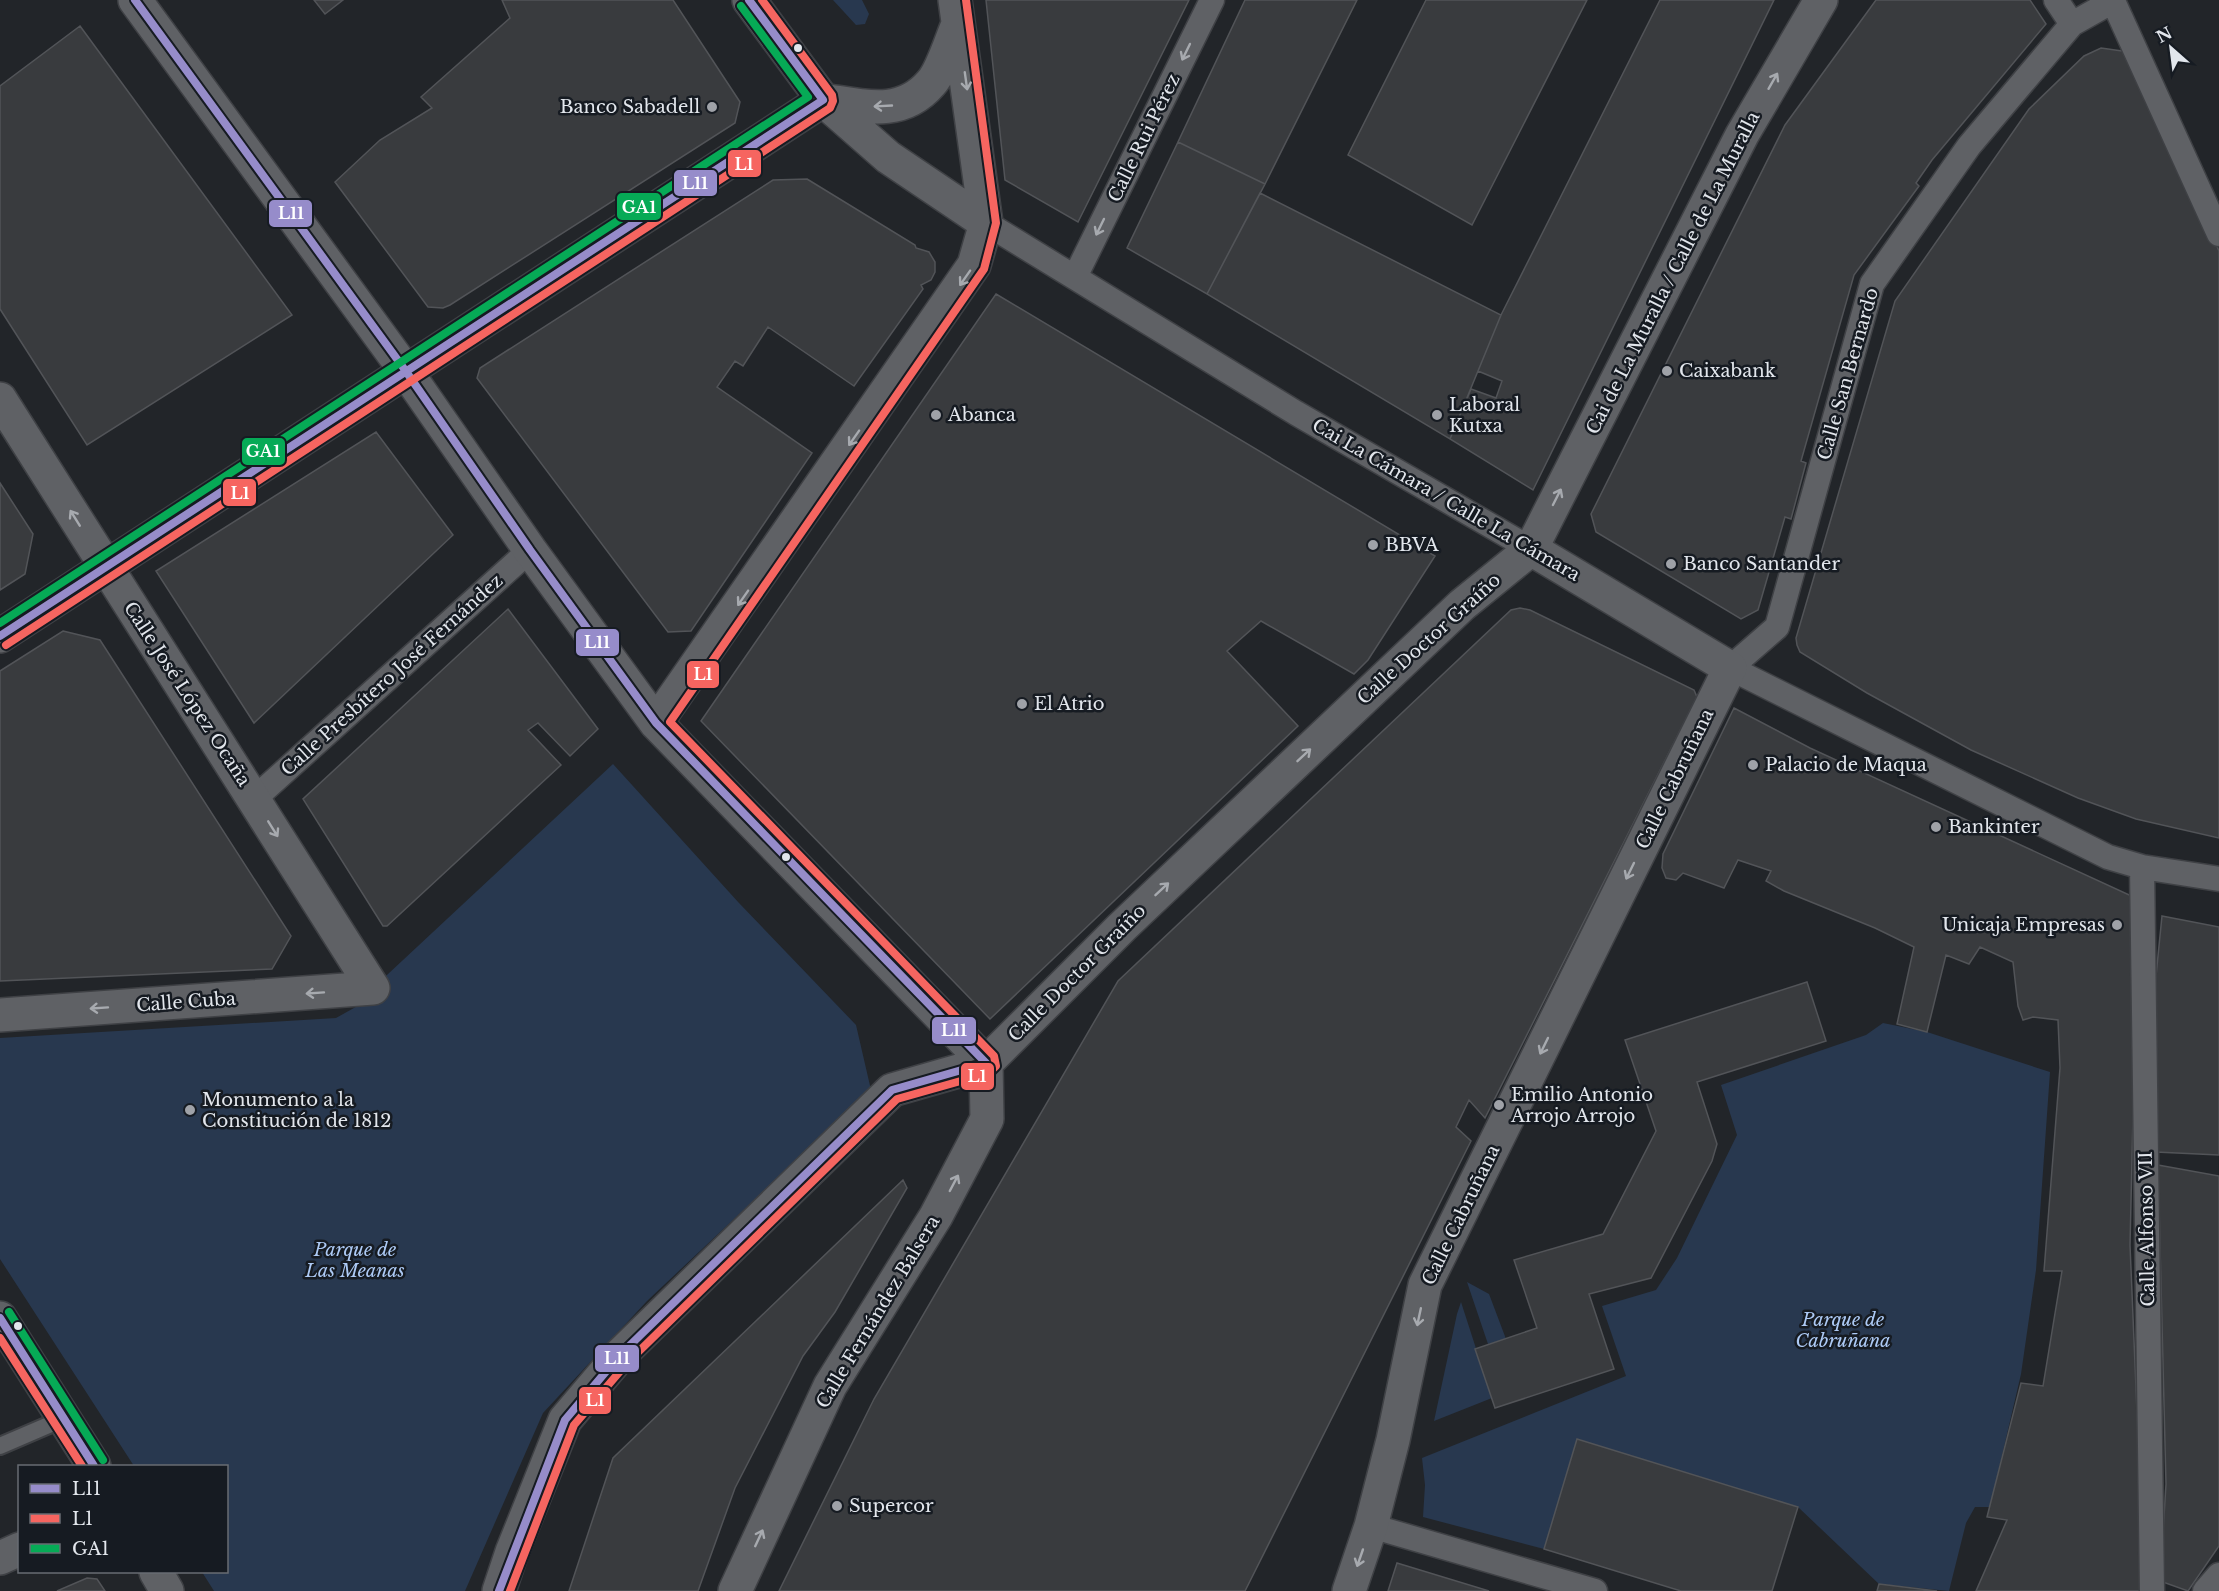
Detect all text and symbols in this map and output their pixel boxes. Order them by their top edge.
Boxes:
north arrow [2141,18,2201,78]
text: N [2153,22,2175,47]
unlabelled marker [792,42,804,54]
one-way arrow [1180,43,1191,61]
street label: Calle Rui Pérez [1103,70,1185,206]
one-way arrow [961,71,972,90]
one-way arrow [1767,73,1779,90]
place label: Banco Sabadell [560,96,700,118]
marker: Banco Sabadell [705,100,719,114]
one-way arrow [874,101,894,112]
street label: Cai de La Muralla / Calle de La Muralla [1582,108,1764,438]
line badge: L1 [727,149,762,178]
text: L1 [734,154,754,174]
line badge: L11 [673,169,718,197]
text: L11 [682,173,708,193]
line badge: GA1 [616,192,662,221]
text: GA1 [622,197,656,217]
line badge: L11 [268,199,313,228]
text: L11 [278,203,304,223]
one-way arrow [1093,218,1105,236]
one-way arrow [959,269,971,285]
street label: Calle San Bernardo [1813,285,1883,463]
place label: Caixabank [1679,360,1776,382]
marker: Caixabank [1660,364,1674,378]
place label: Laboral Kutxa [1449,394,1520,437]
place label: Abanca [947,404,1016,426]
marker: Abanca [929,408,943,422]
marker: Laboral Kutxa [1430,408,1444,422]
street label: Cai La Cámara / Calle La Cámara [1308,414,1584,586]
one-way arrow [848,429,860,446]
line badge: GA1 [241,437,286,466]
text: GA1 [246,441,280,461]
line badge: L1 [222,478,257,507]
text: L1 [230,483,250,503]
one-way arrow [1552,488,1564,506]
one-way arrow [68,510,80,527]
place label: BBVA [1385,534,1440,556]
marker: BBVA [1366,538,1380,552]
place label: Banco Santander [1683,553,1840,575]
marker: Banco Santander [1664,557,1678,571]
street label: Calle Doctor Graíño [1353,569,1505,709]
street label: Calle Presbítero José Fernández [277,570,507,780]
one-way arrow [737,590,749,606]
street label: Calle José López Ocaña [119,598,255,790]
line badge: L11 [575,628,620,657]
text: L11 [584,632,610,652]
line badge: L1 [686,660,720,689]
text: L1 [693,664,713,684]
place label: El Atrio [1034,693,1104,715]
marker: El Atrio [1015,697,1029,711]
street label: Calle Cabruñana [1632,705,1718,853]
one-way arrow [1296,748,1311,762]
place label: Palacio de Maqua [1765,754,1927,776]
marker: Palacio de Maqua [1746,758,1760,772]
place label: Bankinter [1948,816,2040,838]
one-way arrow [267,820,279,837]
marker: Bankinter [1929,820,1943,834]
unlabelled marker [780,851,792,863]
one-way arrow [1624,861,1635,879]
one-way arrow [1155,882,1170,896]
street label: Calle Doctor Graíño [1004,900,1150,1046]
place label: Unicaja Empresas [1942,914,2105,936]
marker: Unicaja Empresas [2110,918,2124,932]
one-way arrow [305,987,325,998]
street label: Calle Cuba [135,988,237,1016]
one-way arrow [90,1003,110,1014]
line badge: L11 [931,1016,977,1045]
text: L11 [941,1020,967,1040]
one-way arrow [1537,1036,1549,1054]
line badge: L1 [960,1062,995,1091]
text: L1 [967,1066,987,1086]
place label: Emilio Antonio Arrojo Arrojo [1510,1084,1653,1127]
place label: Monumento a la Constitución de 1812 [202,1089,391,1132]
marker: Emilio Antonio Arrojo Arrojo [1492,1098,1506,1112]
marker: Monumento a la Constitución de 1812 [183,1103,197,1117]
street label: Calle Cabruñana [1418,1141,1504,1289]
street label: Calle Alfonso VII [2135,1151,2159,1307]
one-way arrow [948,1175,960,1193]
street label: Calle Fernández Balsera [812,1212,944,1412]
park label: Parque de Las Meanas [304,1239,405,1282]
one-way arrow [1412,1308,1424,1327]
park label: Parque de Cabruñana [1795,1309,1891,1352]
unlabelled marker [12,1320,24,1332]
line badge: L11 [594,1344,640,1373]
text: L11 [604,1348,630,1368]
line badge: L1 [578,1386,612,1415]
text: L1 [585,1390,605,1410]
legend [18,1465,228,1573]
text: L11 [72,1478,101,1500]
place label: Supercor [849,1495,934,1517]
marker: Supercor [830,1499,844,1513]
text: L1 [72,1508,93,1530]
one-way arrow [754,1529,766,1547]
text: GA1 [72,1538,109,1560]
one-way arrow [1353,1548,1364,1567]

